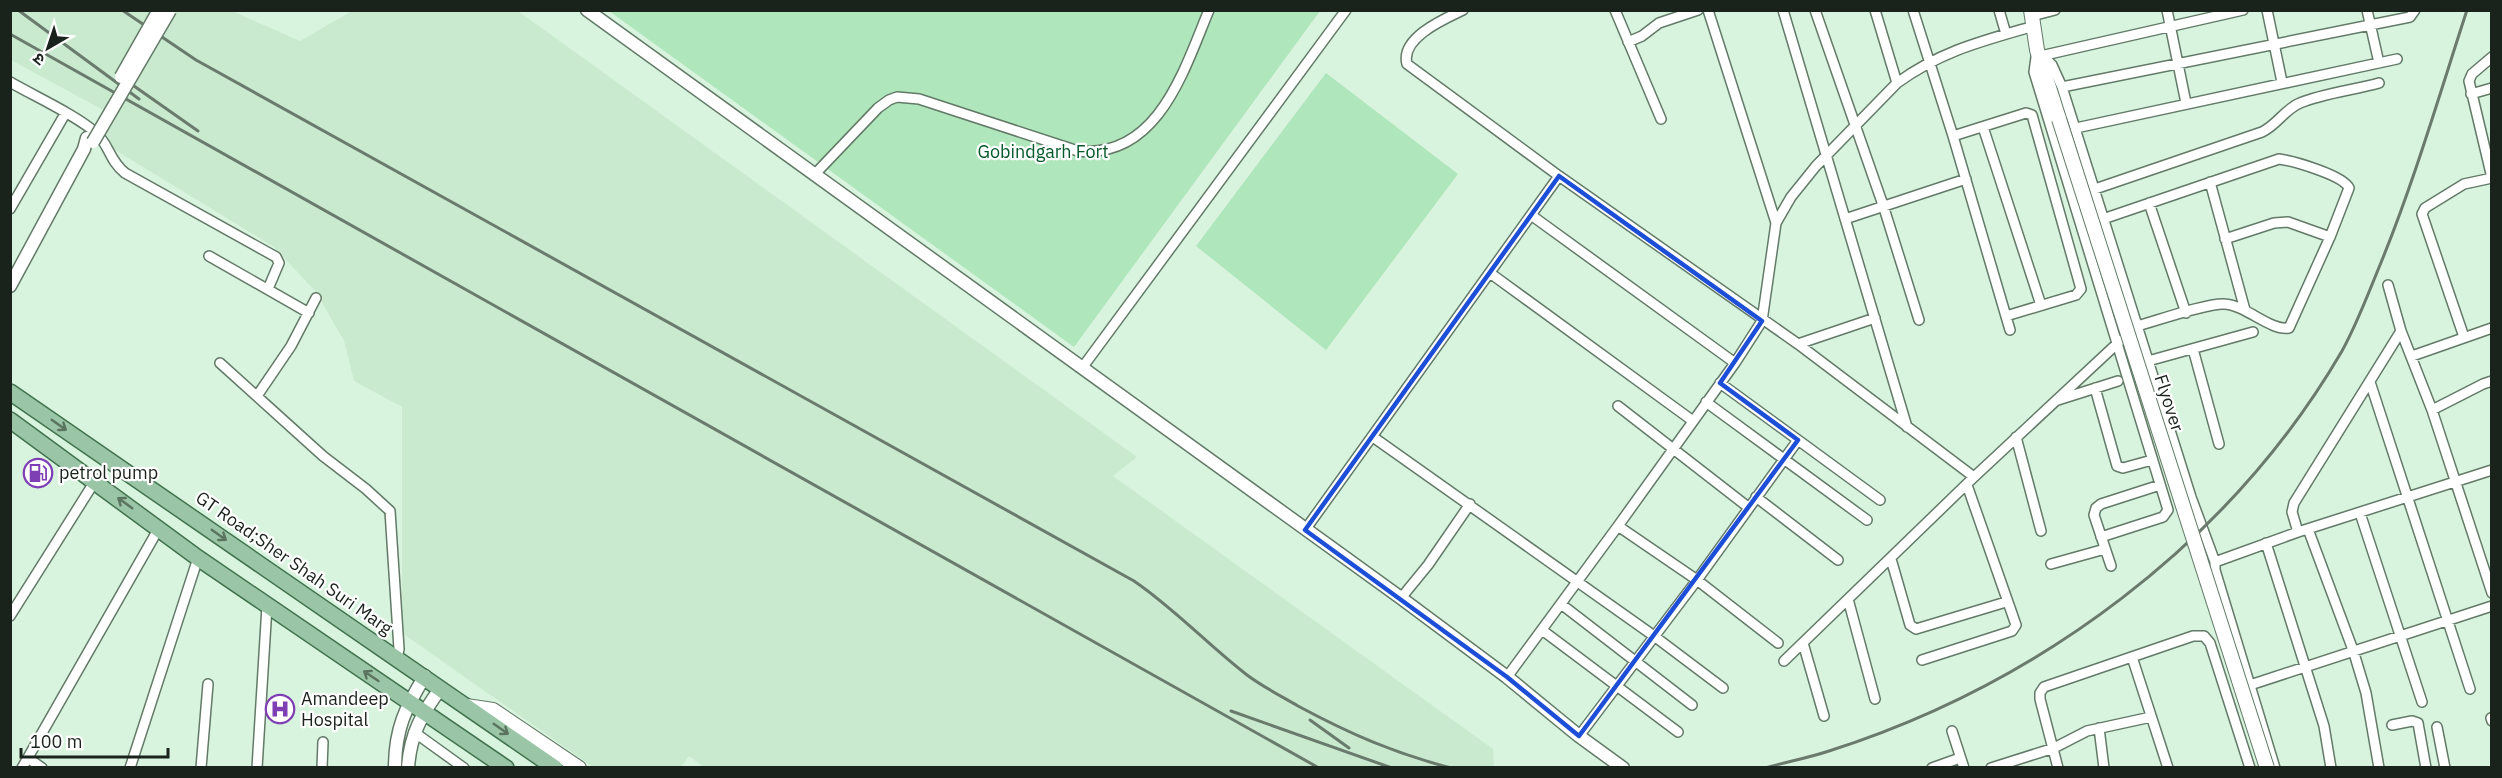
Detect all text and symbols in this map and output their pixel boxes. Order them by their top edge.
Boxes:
north arrow [18,18,78,78]
text: उ [28,49,48,70]
park label: Gobindgarh Fort [977,140,1109,163]
street label: Flyover [2149,371,2190,435]
one-way arrow [50,419,66,431]
fuel station icon: petrol pump [22,457,54,489]
place label: petrol pump [59,461,158,484]
street label: GT Road;Sher Shah Suri Marg [191,486,398,640]
one-way arrow [118,497,134,509]
one-way arrow [211,529,227,541]
one-way arrow [363,670,379,682]
place label: Amandeep Hospital [301,687,389,731]
hospital icon: Amandeep Hospital [264,693,296,725]
scale bar [21,721,168,759]
one-way arrow [492,723,508,735]
text: 100 m [30,730,82,753]

